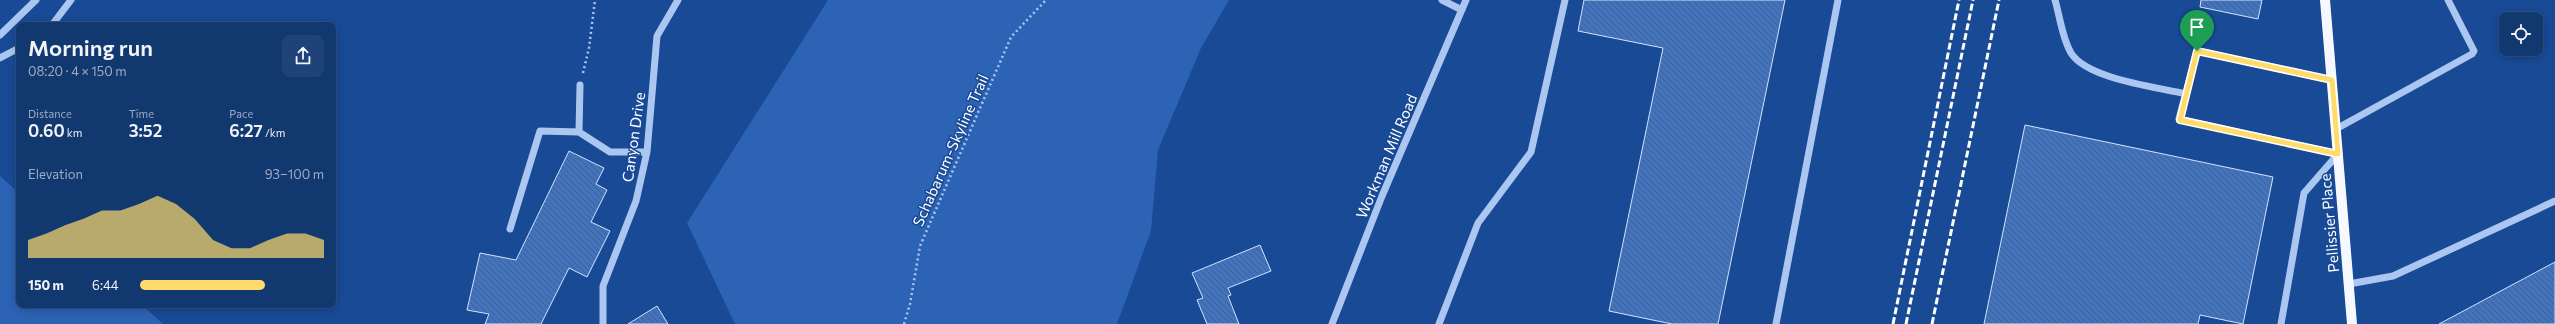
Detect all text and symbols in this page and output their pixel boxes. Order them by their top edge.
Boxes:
pin [2180,10,2214,51]
map controls [2499,12,2543,56]
button: locate [2499,12,2543,56]
icon: arrive [2186,16,2208,38]
text: Morning run [28,34,153,61]
button: share [282,35,324,77]
text: 08:20 · 4 × 150 m [28,63,127,79]
street label: Schabarum-Skyline Trail [908,71,992,229]
street label: Canyon Drive [618,91,648,183]
street label: Workman Mill Road [1352,91,1420,221]
text: Distance [28,107,72,120]
text: Time [129,107,154,120]
text: Pace [229,107,253,120]
text: 0.60 [28,120,65,141]
text: 3:52 [129,120,162,141]
text: 6:27 [229,120,263,141]
text: km [65,126,82,139]
text: /km [263,126,285,139]
text: Elevation [28,166,83,182]
text: 93–100 m [265,166,324,182]
street label: Pellissier Place [2316,173,2342,273]
text: 150 m [28,277,64,293]
text: 6:44 [92,277,119,293]

